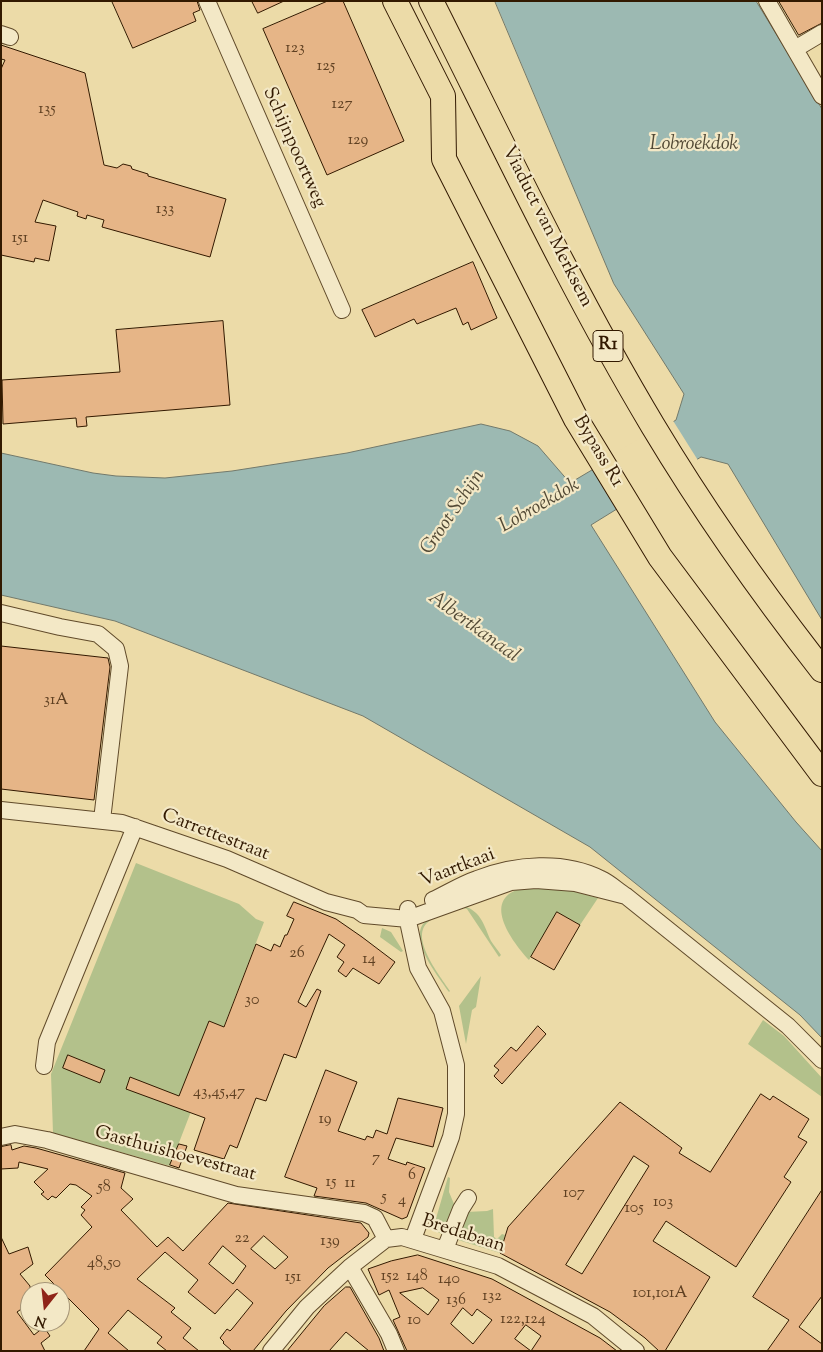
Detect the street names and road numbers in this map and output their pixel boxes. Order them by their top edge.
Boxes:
street label: Schijnpoortweg [256,84,330,212]
street label: Viaduct van Merksem [495,143,597,311]
road number: R1 [593,331,623,362]
street label: Bypass R1 [567,412,627,492]
street label: Carrettestraat [158,805,272,867]
street label: Vaartkaai [417,844,499,894]
street label: Gasthuishoevestraat [92,1122,258,1188]
street label: Bredabaan [418,1211,508,1259]

